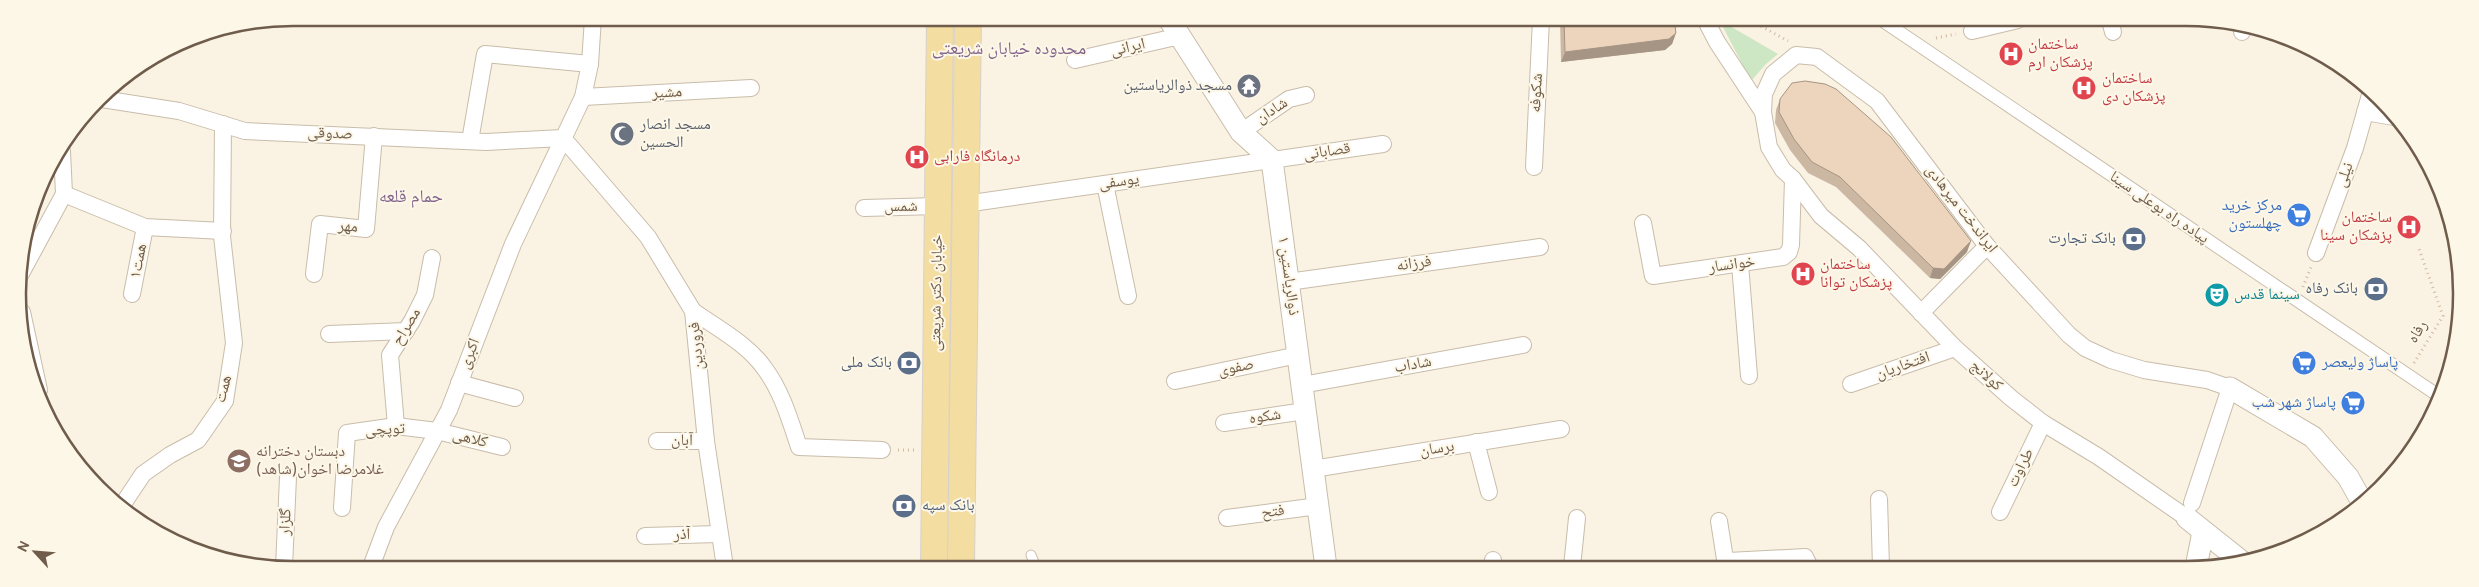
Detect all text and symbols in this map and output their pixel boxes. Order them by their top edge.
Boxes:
street label: ایرانی [1109,34,1147,62]
place label: ساختمان پزشکان ارم [2028,35,2093,73]
district label: محدوده خیابان شریعتی [932,38,1086,61]
hospital icon: ساختمان پزشکان ارم [1998,41,2024,67]
place label: ساختمان پزشکان دی [2102,69,2166,107]
temple icon: مسجد ذوالریاستین [1236,73,1262,99]
street label: شکوفه [1526,73,1548,113]
hospital icon: ساختمان پزشکان دی [2071,75,2097,101]
place label: مسجد ذوالریاستین [1123,76,1232,96]
street label: مشیر [650,82,683,104]
street label: شادان [1252,93,1292,129]
place label: مسجد انصار الحسین [639,115,711,153]
mosque icon: مسجد انصار الحسین [609,121,635,147]
street label: صدوقی [307,123,353,145]
street label: قصابانی [1302,139,1352,165]
hospital icon: درمانگاه فارابی [904,144,930,170]
place label: درمانگاه فارابی [934,147,1020,167]
street label: نیلی [2331,160,2359,190]
street label: ایراندخت میرهادی [1920,161,2002,257]
street label: پیاده راه بوعلی سینا [2105,167,2213,249]
street label: یوسفی [1097,169,1141,195]
district label: حمام قلعه [379,186,443,209]
place label: مرکز خرید چهلستون [2222,196,2282,234]
street label: شمس [884,197,918,217]
supermarket icon: مرکز خرید چهلستون [2286,202,2312,228]
place label: ساختمان پزشکان سینا [2320,208,2392,246]
hospital icon: ساختمان پزشکان سینا [2396,214,2422,240]
street label: مهر [336,216,359,238]
bank icon: بانک تجارت [2121,226,2147,252]
place label: بانک تجارت [2048,229,2116,249]
street label: خیابان دکتر شریعتی [926,234,948,352]
street label: ذوالریاستین ۱ [1273,235,1303,317]
street label: همت۱ [126,242,152,280]
street label: فرزانه [1395,252,1433,276]
street label: خوانسار [1706,252,1757,278]
place label: ساختمان پزشکان توانا [1820,255,1893,293]
hospital icon: ساختمان پزشکان توانا [1790,261,1816,287]
bank icon: بانک رفاه [2363,276,2389,302]
place label: بانک رفاه [2306,279,2358,299]
theatre icon: سینما قدس [2204,282,2230,308]
place label: سینما قدس [2234,285,2300,305]
street label: مصراح [388,305,426,349]
street label: رفاه [2403,317,2433,347]
street label: فروردین [685,321,709,371]
street label: اکبری [455,336,485,372]
street label: افتخاریان [1873,347,1933,385]
bank icon: بانک ملی [896,350,922,376]
supermarket icon: پاساژ ولیعصر [2291,350,2317,376]
street label: شاداب [1393,352,1433,378]
place label: بانک ملی [841,353,892,373]
place label: پاساژ ولیعصر [2321,353,2399,373]
street label: صفوی [1216,354,1256,382]
street label: کولانج [1965,356,2007,396]
street label: همت [211,373,237,405]
supermarket icon: پاساژ شهر شب [2340,390,2366,416]
place label: پاساژ شهر شب [2252,393,2336,413]
street label: شکوه [1248,405,1282,429]
street label: توپچی [364,419,406,441]
street label: کلاهی [450,425,490,453]
street label: آبان [671,431,694,451]
street label: برسان [1418,436,1456,462]
place label: دبستان دخترانه غلامرضا اخوان(شاهد) [256,442,384,480]
street label: طراوت [2003,445,2039,491]
school or university icon: دبستان دخترانه غلامرضا اخوان(شاهد) [226,448,252,474]
bank icon: بانک سپه [891,493,917,519]
place label: بانک سپه [922,496,975,516]
street label: فتح [1260,501,1286,523]
street label: گلزار [275,508,297,537]
street label: آذر [673,525,691,545]
north arrow [10,527,60,577]
text: N [15,539,35,555]

